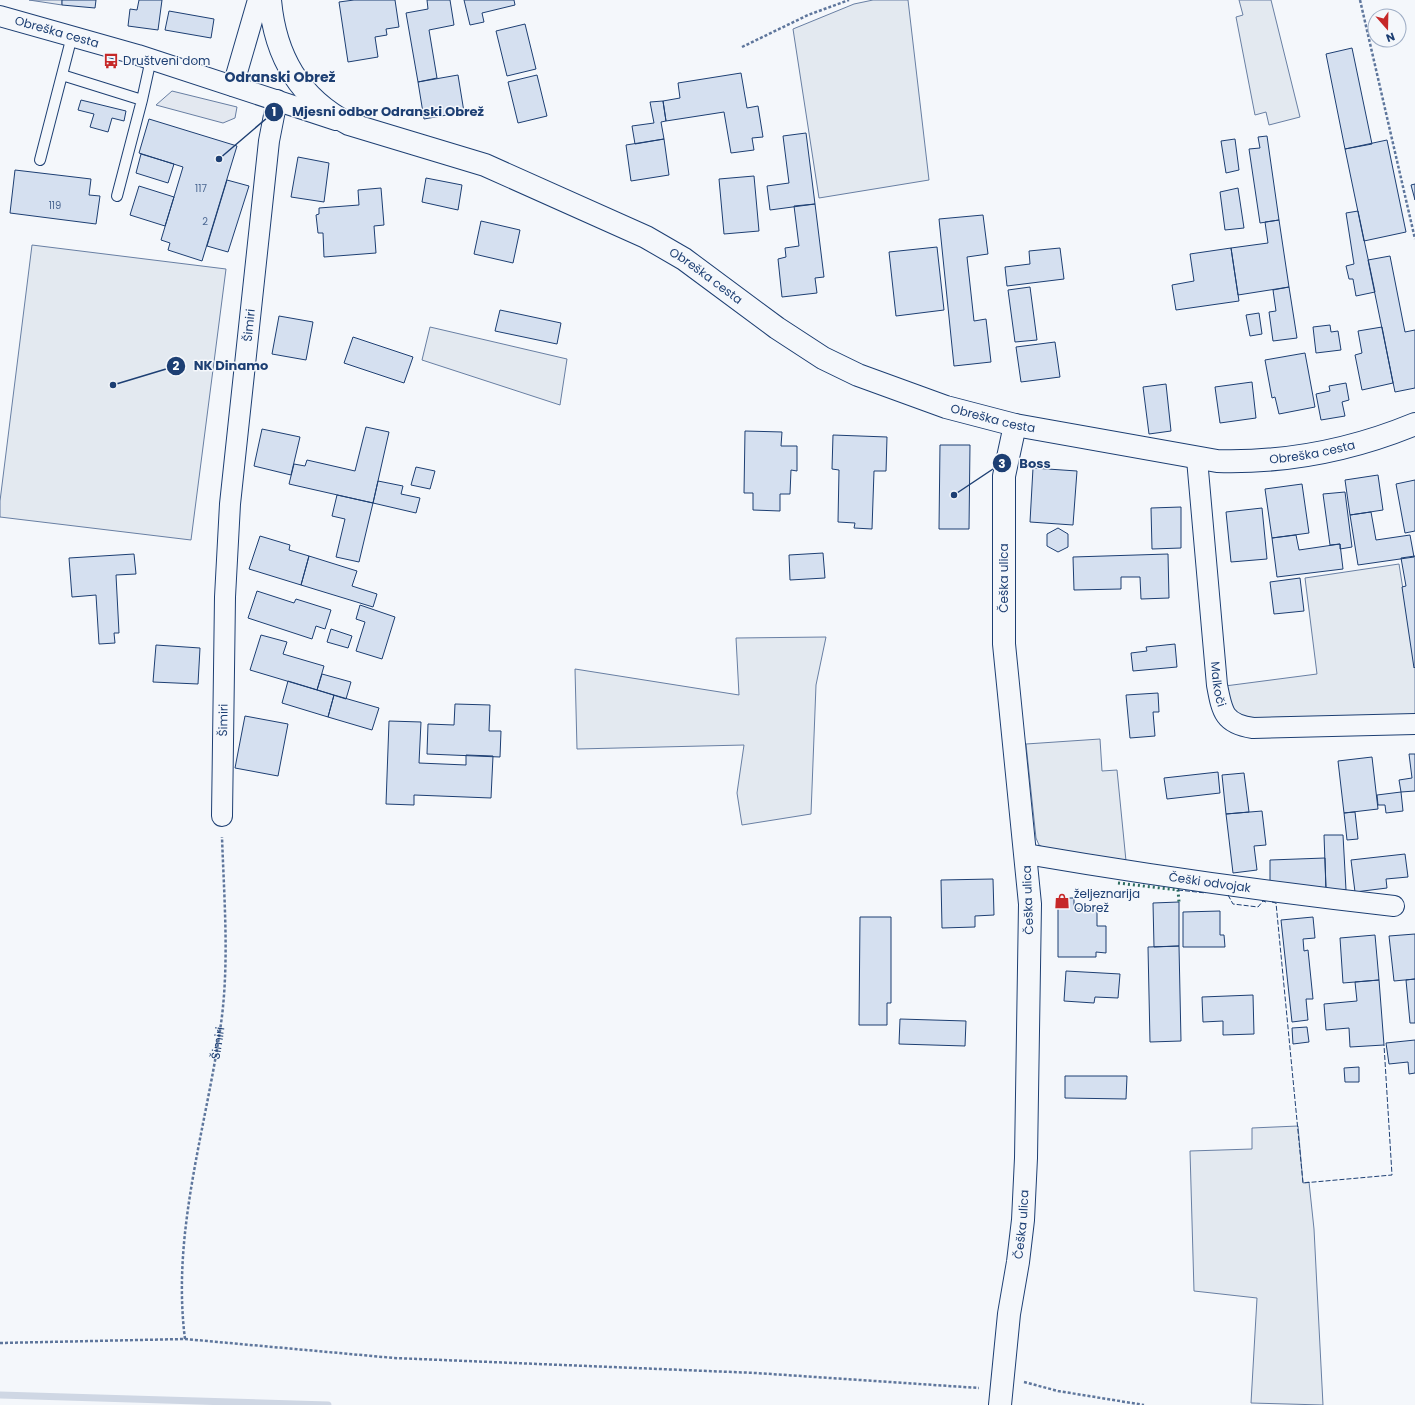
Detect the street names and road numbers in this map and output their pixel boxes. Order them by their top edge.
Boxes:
street label: Obreška cesta [13,12,101,52]
street label: Obreška cesta [666,243,746,308]
street label: Šimiri [239,308,259,342]
street label: Obreška cesta [949,400,1037,436]
street label: Obreška cesta [1269,436,1357,468]
street label: Češka ulica [995,543,1012,613]
street label: Malkoči [1207,661,1230,709]
street label: Šimiri [214,703,232,736]
street label: Češka ulica [1018,865,1037,935]
street label: Češki odvojak [1168,868,1253,896]
street label: Šimiri [206,1026,228,1061]
street label: Češka ulica [1009,1189,1032,1260]

